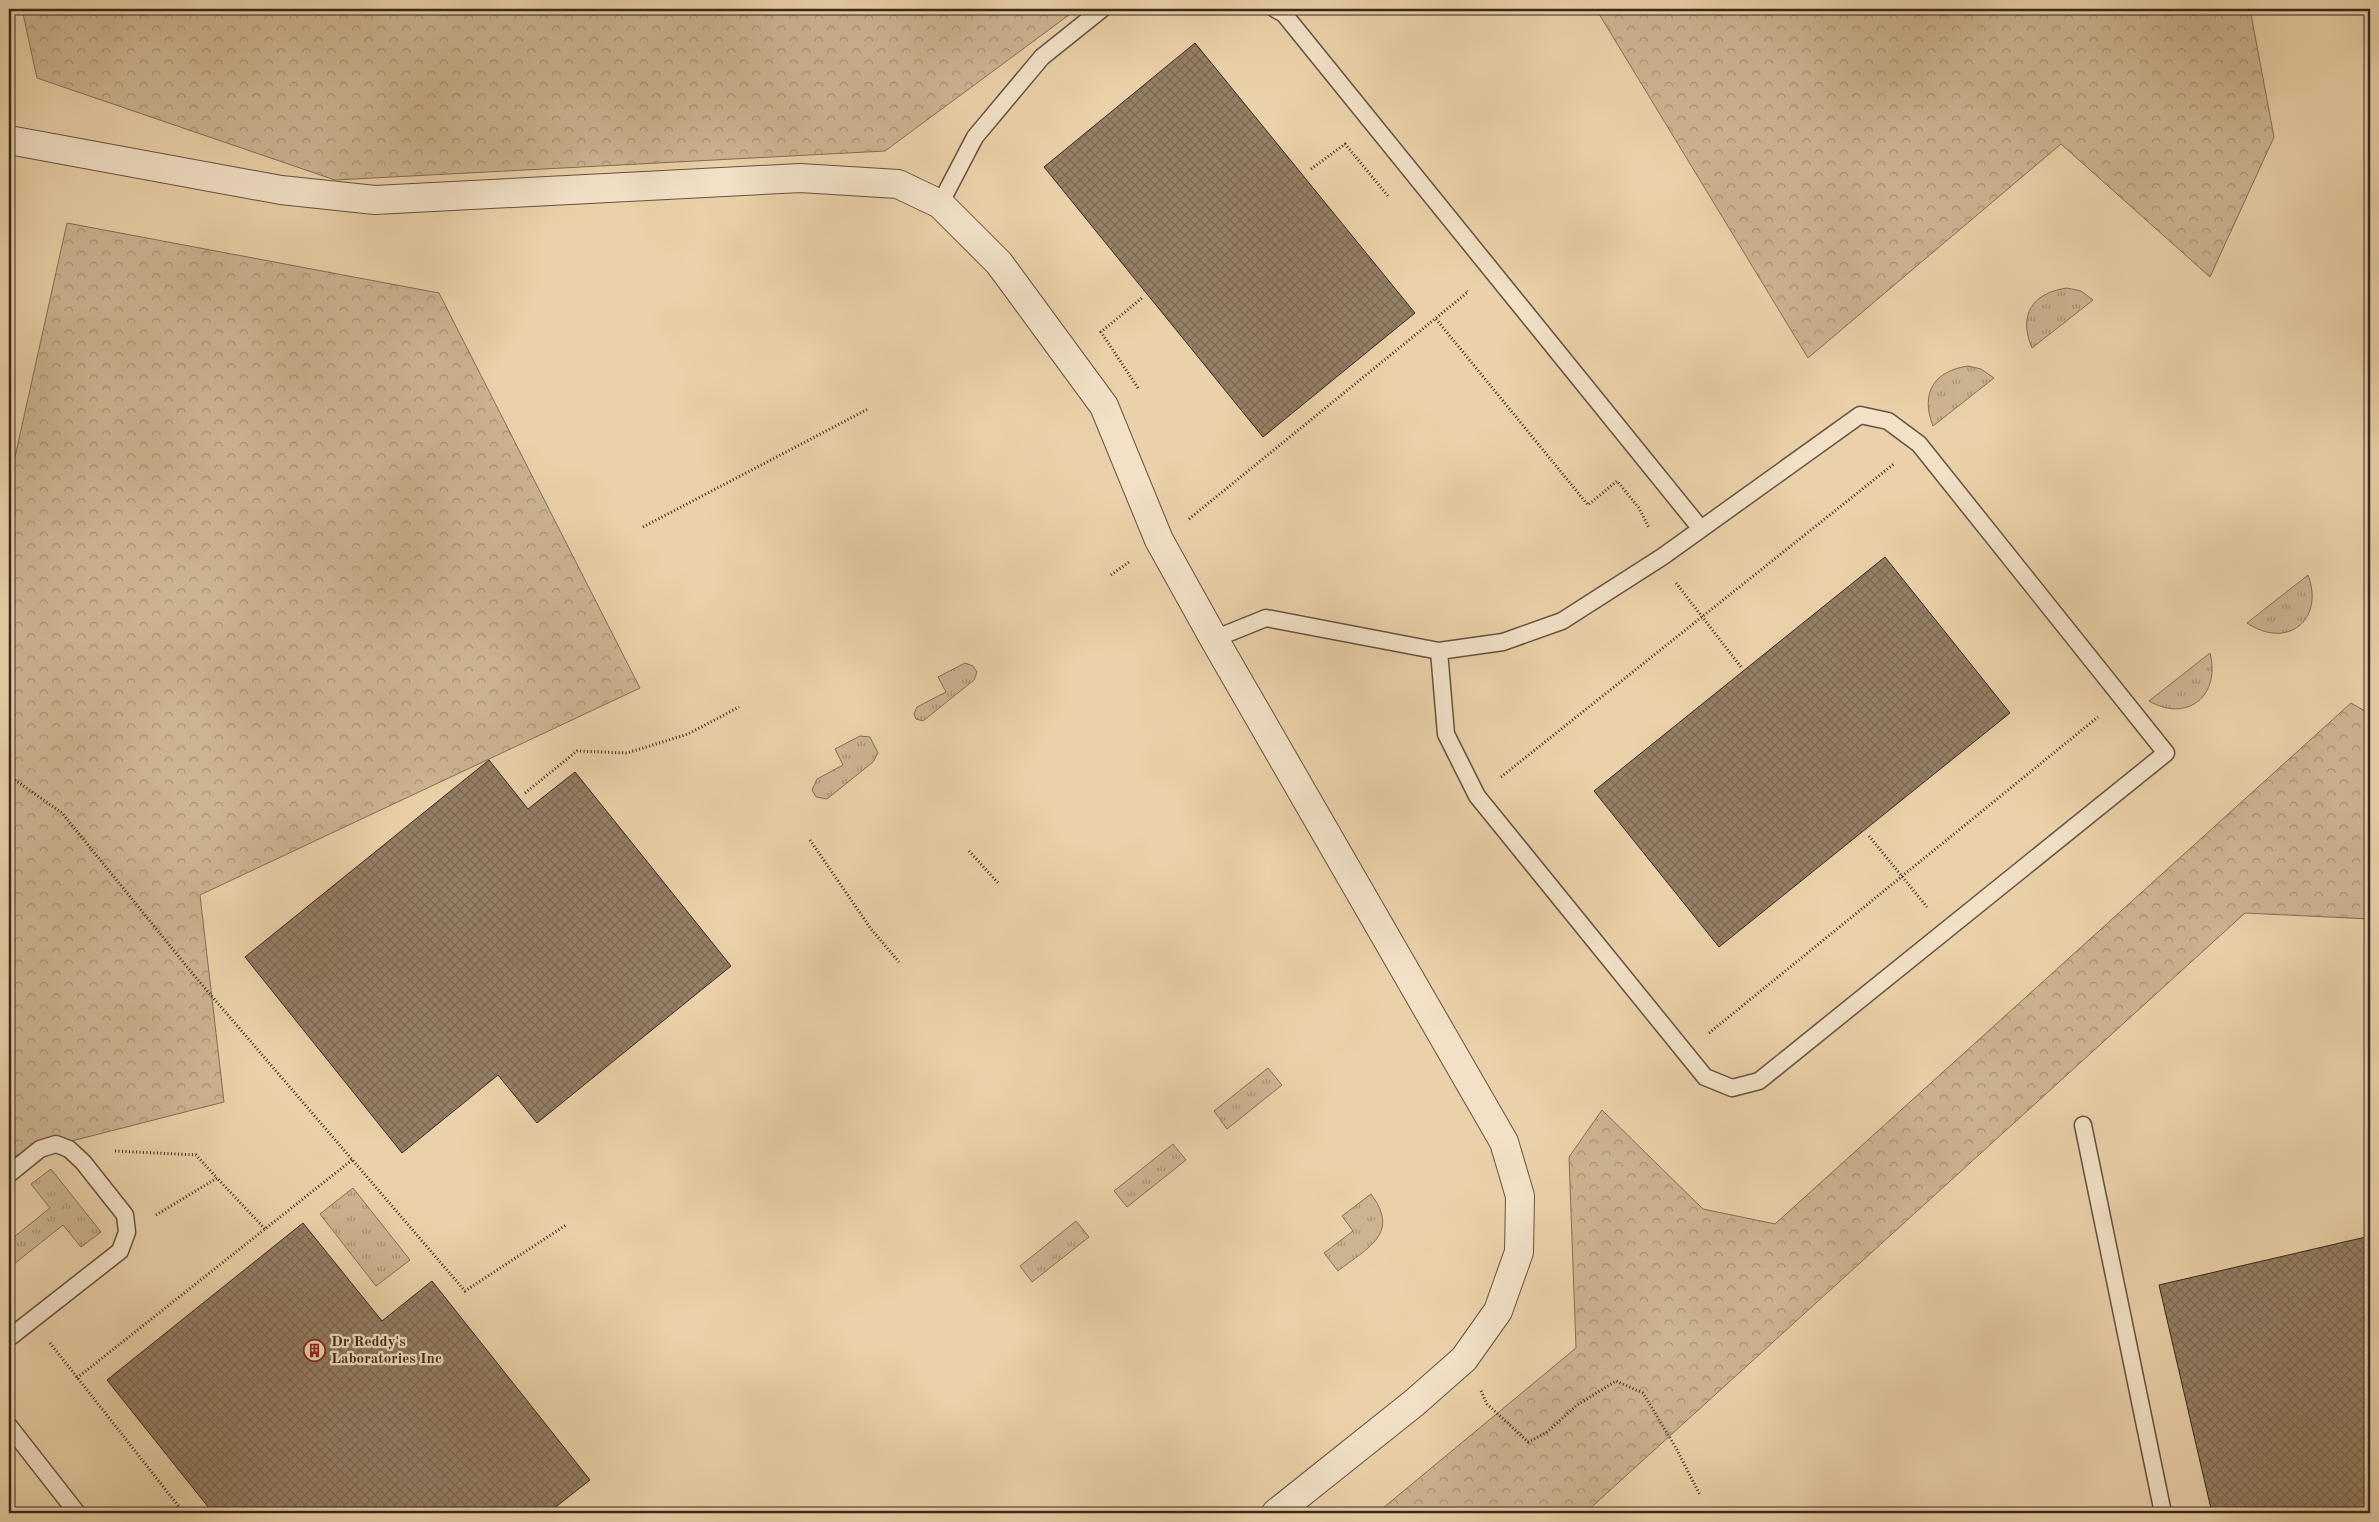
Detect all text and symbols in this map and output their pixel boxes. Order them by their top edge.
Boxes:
place label: Dr Reddy's Laboratories Inc [331,1335,442,1367]
building icon: Dr Reddy's Laboratories Inc [303,1339,327,1363]

